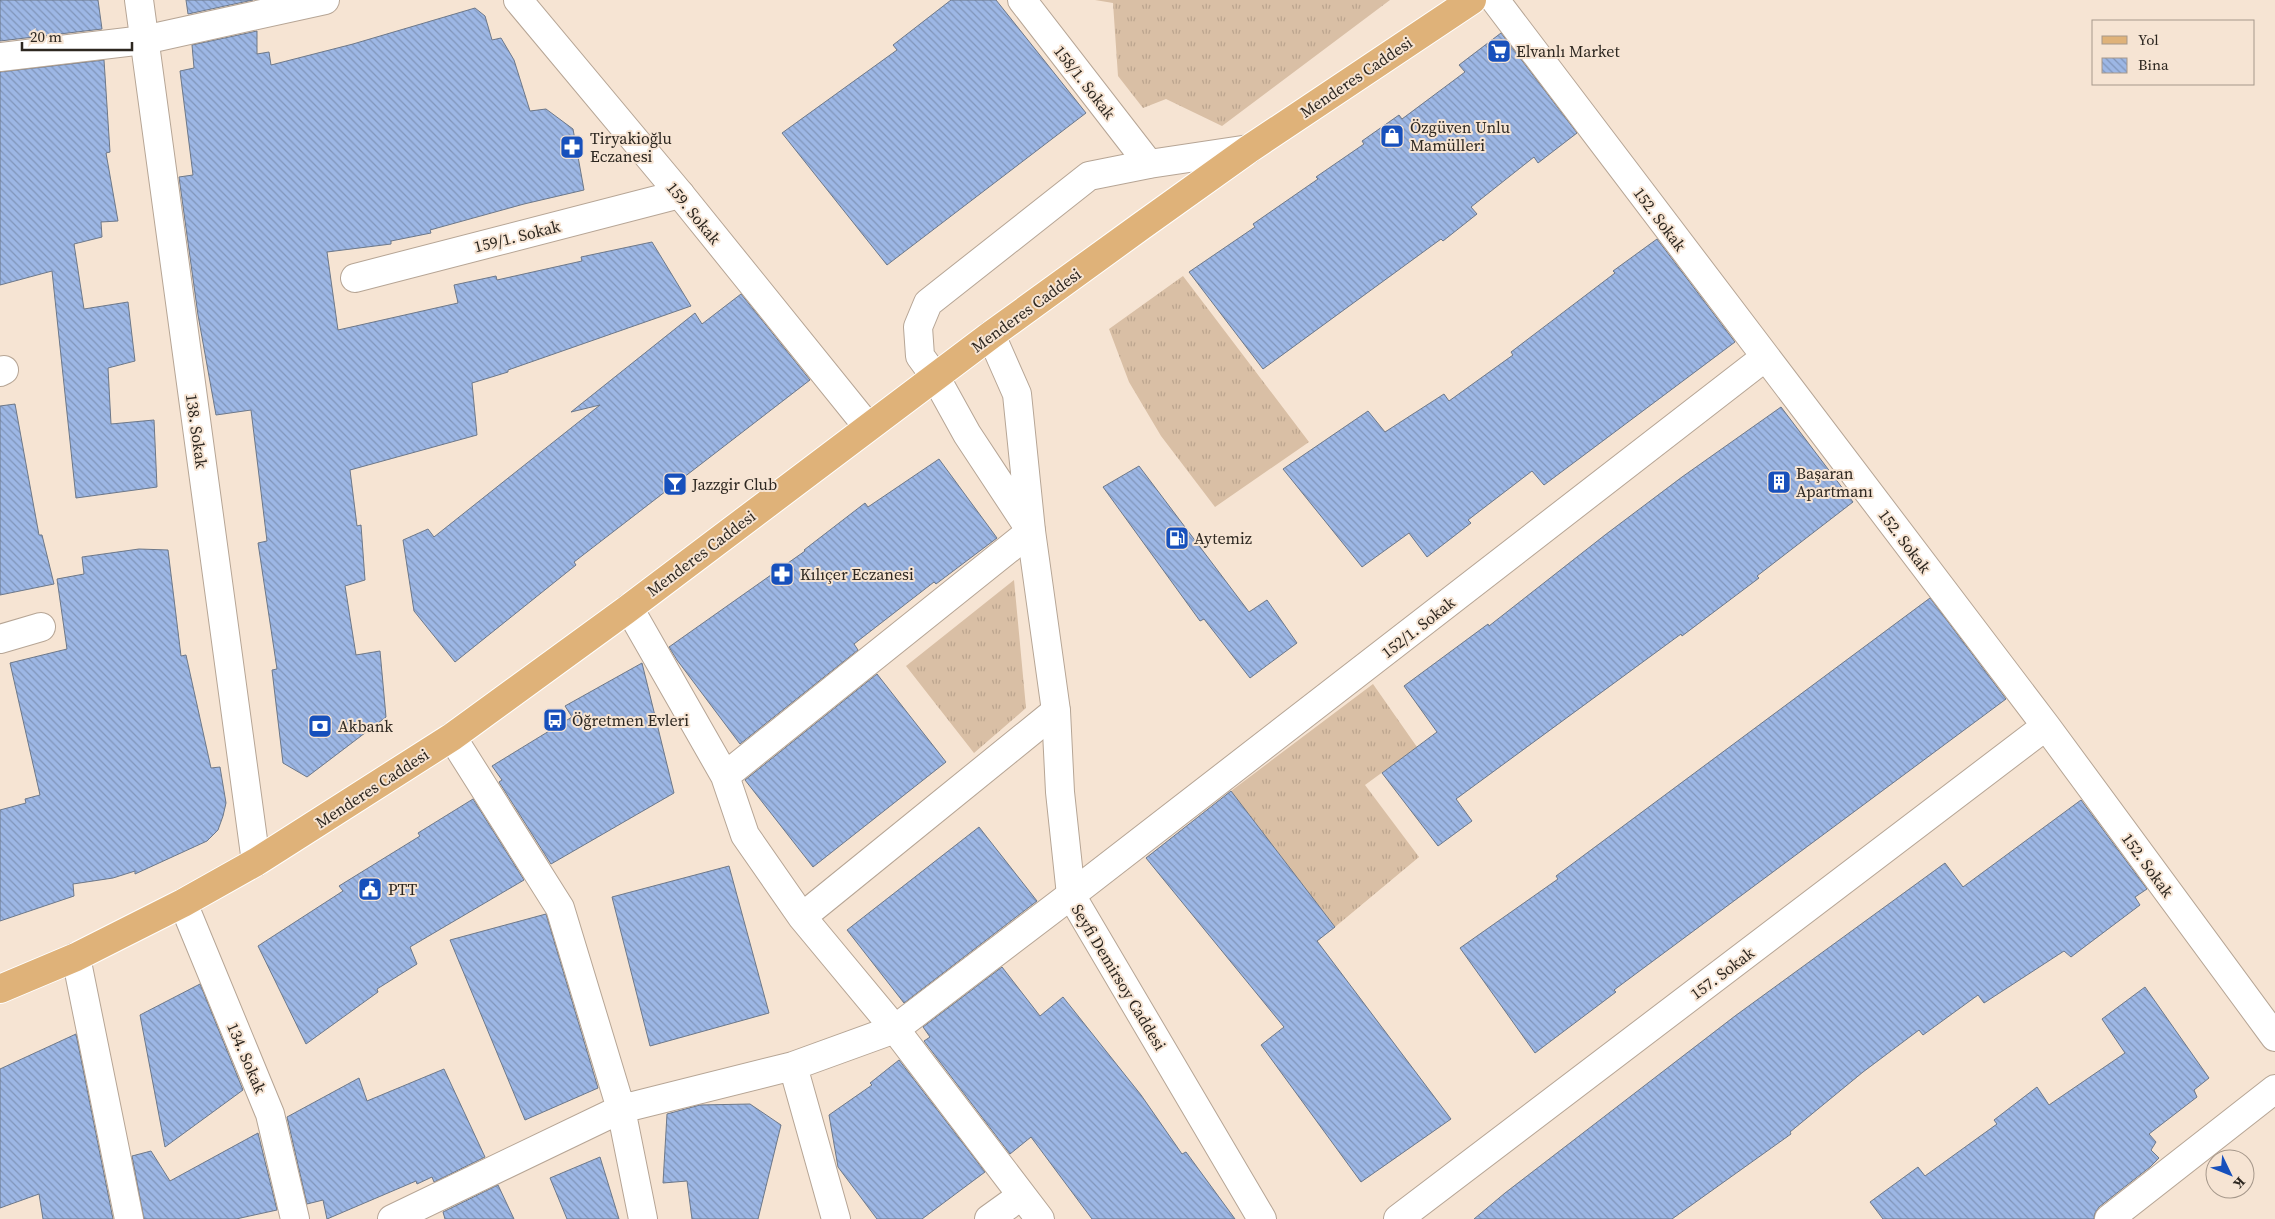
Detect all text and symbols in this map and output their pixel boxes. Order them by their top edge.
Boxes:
scale bar [22,20,132,52]
legend [2092,20,2255,85]
text: 20 m [30,26,62,47]
text: Yol [2138,29,2159,50]
street label: Menderes Caddesi [1296,31,1417,123]
supermarket icon: Elvanlı Market [1486,38,1512,64]
street label: 158/1. Sokak [1049,40,1121,124]
place label: Elvanlı Market [1516,40,1620,62]
text: Bina [2138,54,2169,75]
place label: Özgüven Unlu Mamülleri [1410,116,1510,156]
shop icon: Özgüven Unlu Mamülleri [1379,123,1405,149]
place label: Tiryakioğlu Eczanesi [590,127,672,167]
pharmacy icon: Tiryakioğlu Eczanesi [559,134,585,160]
street label: 159. Sokak [662,177,726,249]
street label: 152. Sokak [1629,182,1691,256]
street label: 159/1. Sokak [472,215,563,257]
street label: Menderes Caddesi [967,262,1086,357]
street label: 138. Sokak [181,392,213,470]
place label: Başaran Apartmanı [1796,462,1873,502]
building icon: Başaran Apartmanı [1766,469,1792,495]
bar icon: Jazzgir Club [662,471,688,497]
place label: Jazzgir Club [691,473,777,495]
street label: 152. Sokak [1874,504,1936,578]
street label: Menderes Caddesi [642,505,760,601]
fuel station icon: Aytemiz [1164,525,1190,551]
place label: Aytemiz [1194,527,1252,549]
pharmacy icon: Kılıçer Eczanesi [769,561,795,587]
place label: Kılıçer Eczanesi [800,563,914,585]
street label: 152/1. Sokak [1376,591,1460,663]
bus stop icon: Öğretmen Evleri [542,707,568,733]
place label: Öğretmen Evleri [572,709,689,731]
bank icon: Akbank [307,713,333,739]
place label: Akbank [338,715,393,737]
street label: Menderes Caddesi [311,743,433,833]
street label: 152. Sokak [2117,828,2179,902]
public building icon: PTT [357,876,383,902]
place label: PTT [388,878,417,900]
street label: Seyfi Demirsoy Caddesi [1067,900,1172,1054]
street label: 157. Sokak [1685,942,1759,1004]
street label: 134. Sokak [222,1019,272,1097]
north arrow [2205,1149,2255,1199]
text: K [2229,1172,2250,1193]

